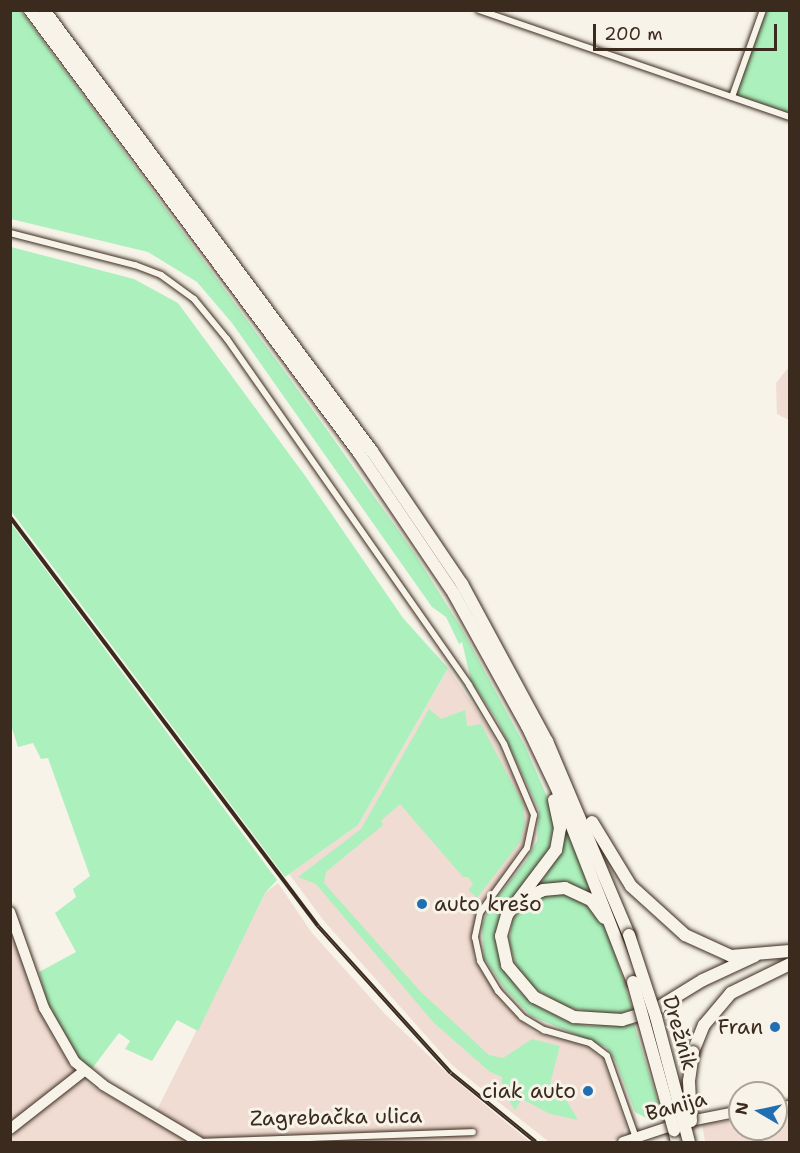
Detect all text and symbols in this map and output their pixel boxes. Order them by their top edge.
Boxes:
scale bar [596,12,780,50]
text: 200 m [604,22,663,46]
place label: auto krešo [434,891,542,917]
marker: auto krešo [415,897,429,911]
street label: Drežnik [657,993,703,1073]
place label: Fran [718,1014,763,1040]
marker: Fran [768,1020,782,1034]
place label: ciak auto [482,1078,576,1104]
north arrow [728,1081,788,1141]
marker: ciak auto [581,1084,595,1098]
street label: Banija [643,1086,709,1126]
text: N [730,1101,753,1116]
street label: Zagrebačka ulica [250,1103,422,1131]

